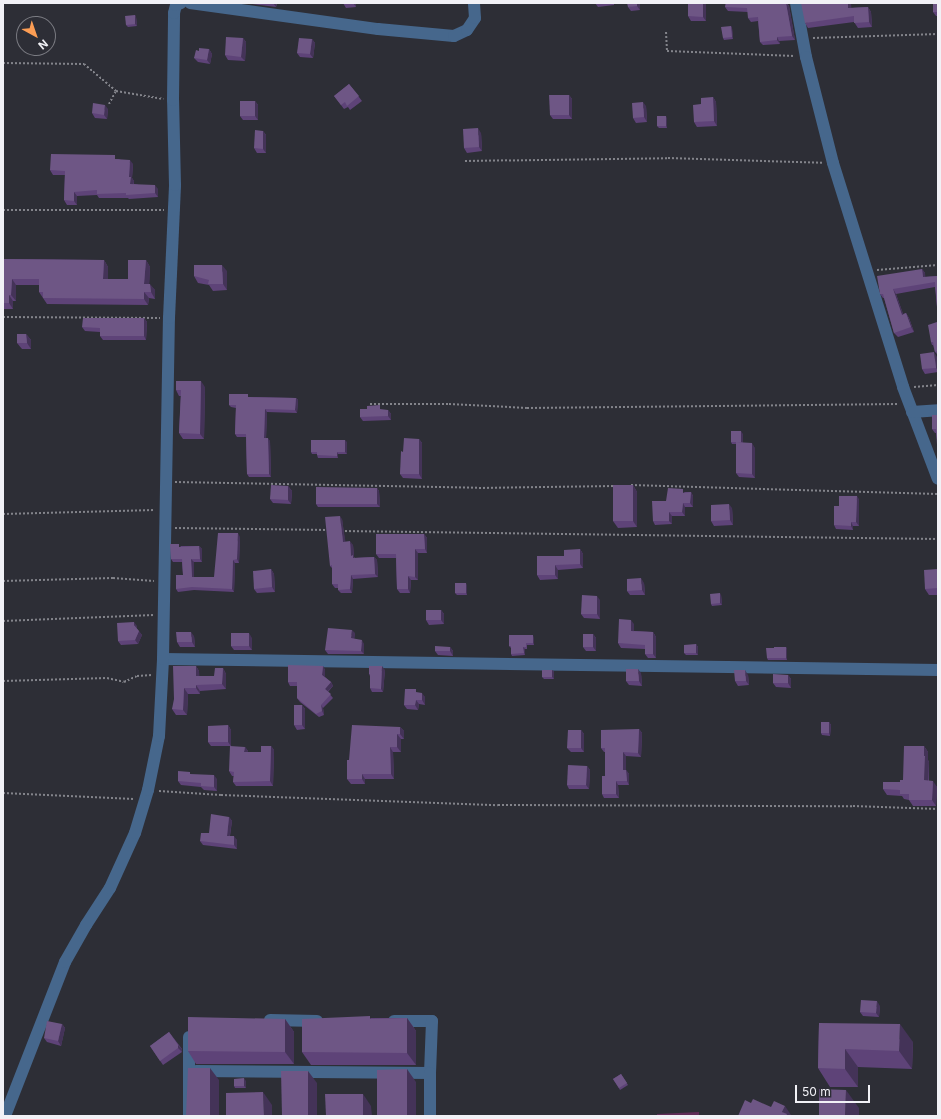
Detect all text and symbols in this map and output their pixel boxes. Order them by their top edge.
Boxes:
north arrow [16,16,56,56]
text: N [35,36,51,52]
scale bar [797,1077,872,1103]
text: 50 m [802,1084,831,1099]

